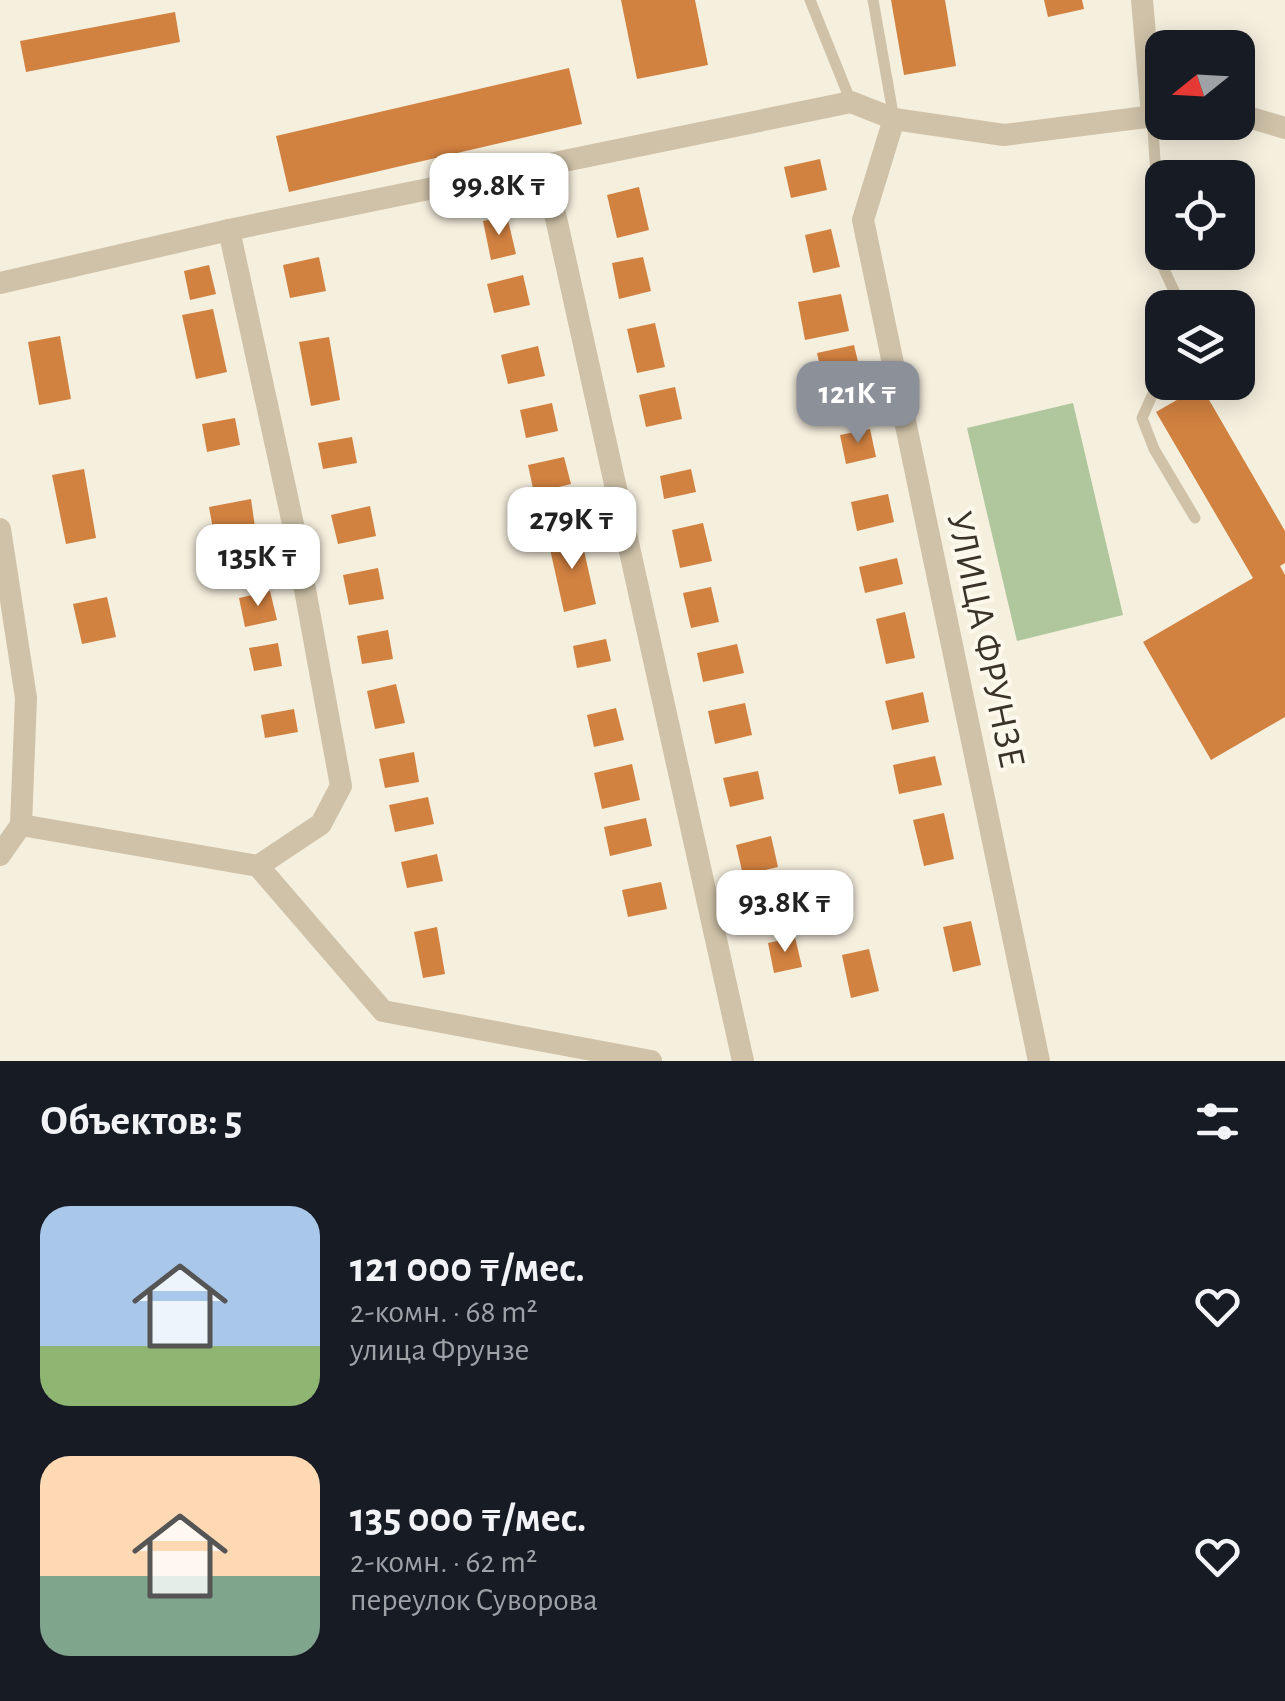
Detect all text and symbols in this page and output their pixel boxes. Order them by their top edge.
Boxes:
north arrow [1145,30,1255,140]
map controls [1145,30,1255,400]
pin: 99.8K ₸ [407,153,591,238]
button: locate [1145,160,1255,270]
text: 99.8K ₸ [452,169,546,201]
button: layers [1145,290,1255,400]
pin: 121K ₸ [777,361,939,446]
text: 121K ₸ [818,377,898,409]
pin: 279K ₸ [491,487,653,572]
text: 279K ₸ [529,503,615,535]
street label: УЛИЦА ФРУНЗЕ [939,508,1031,772]
pin: 135K ₸ [177,524,339,609]
text: 135K ₸ [218,540,298,572]
pin: 93.8K ₸ [693,870,877,955]
text: 93.8K ₸ [738,886,832,918]
icon: filters [1190,1094,1245,1149]
text: Объектов: 5 [40,1100,242,1142]
icon: home [120,1246,240,1366]
text: 121 000 ₸/мес. [350,1247,585,1289]
icon: heart [1190,1279,1245,1334]
text: 2-комн. · 68 m² [350,1296,538,1328]
text: улица Фрунзе [350,1334,529,1366]
icon: home [120,1496,240,1616]
text: 135 000 ₸/мес. [350,1497,586,1539]
icon: heart [1190,1529,1245,1584]
text: 2-комн. · 62 m² [350,1546,537,1578]
text: переулок Суворова [350,1584,598,1616]

